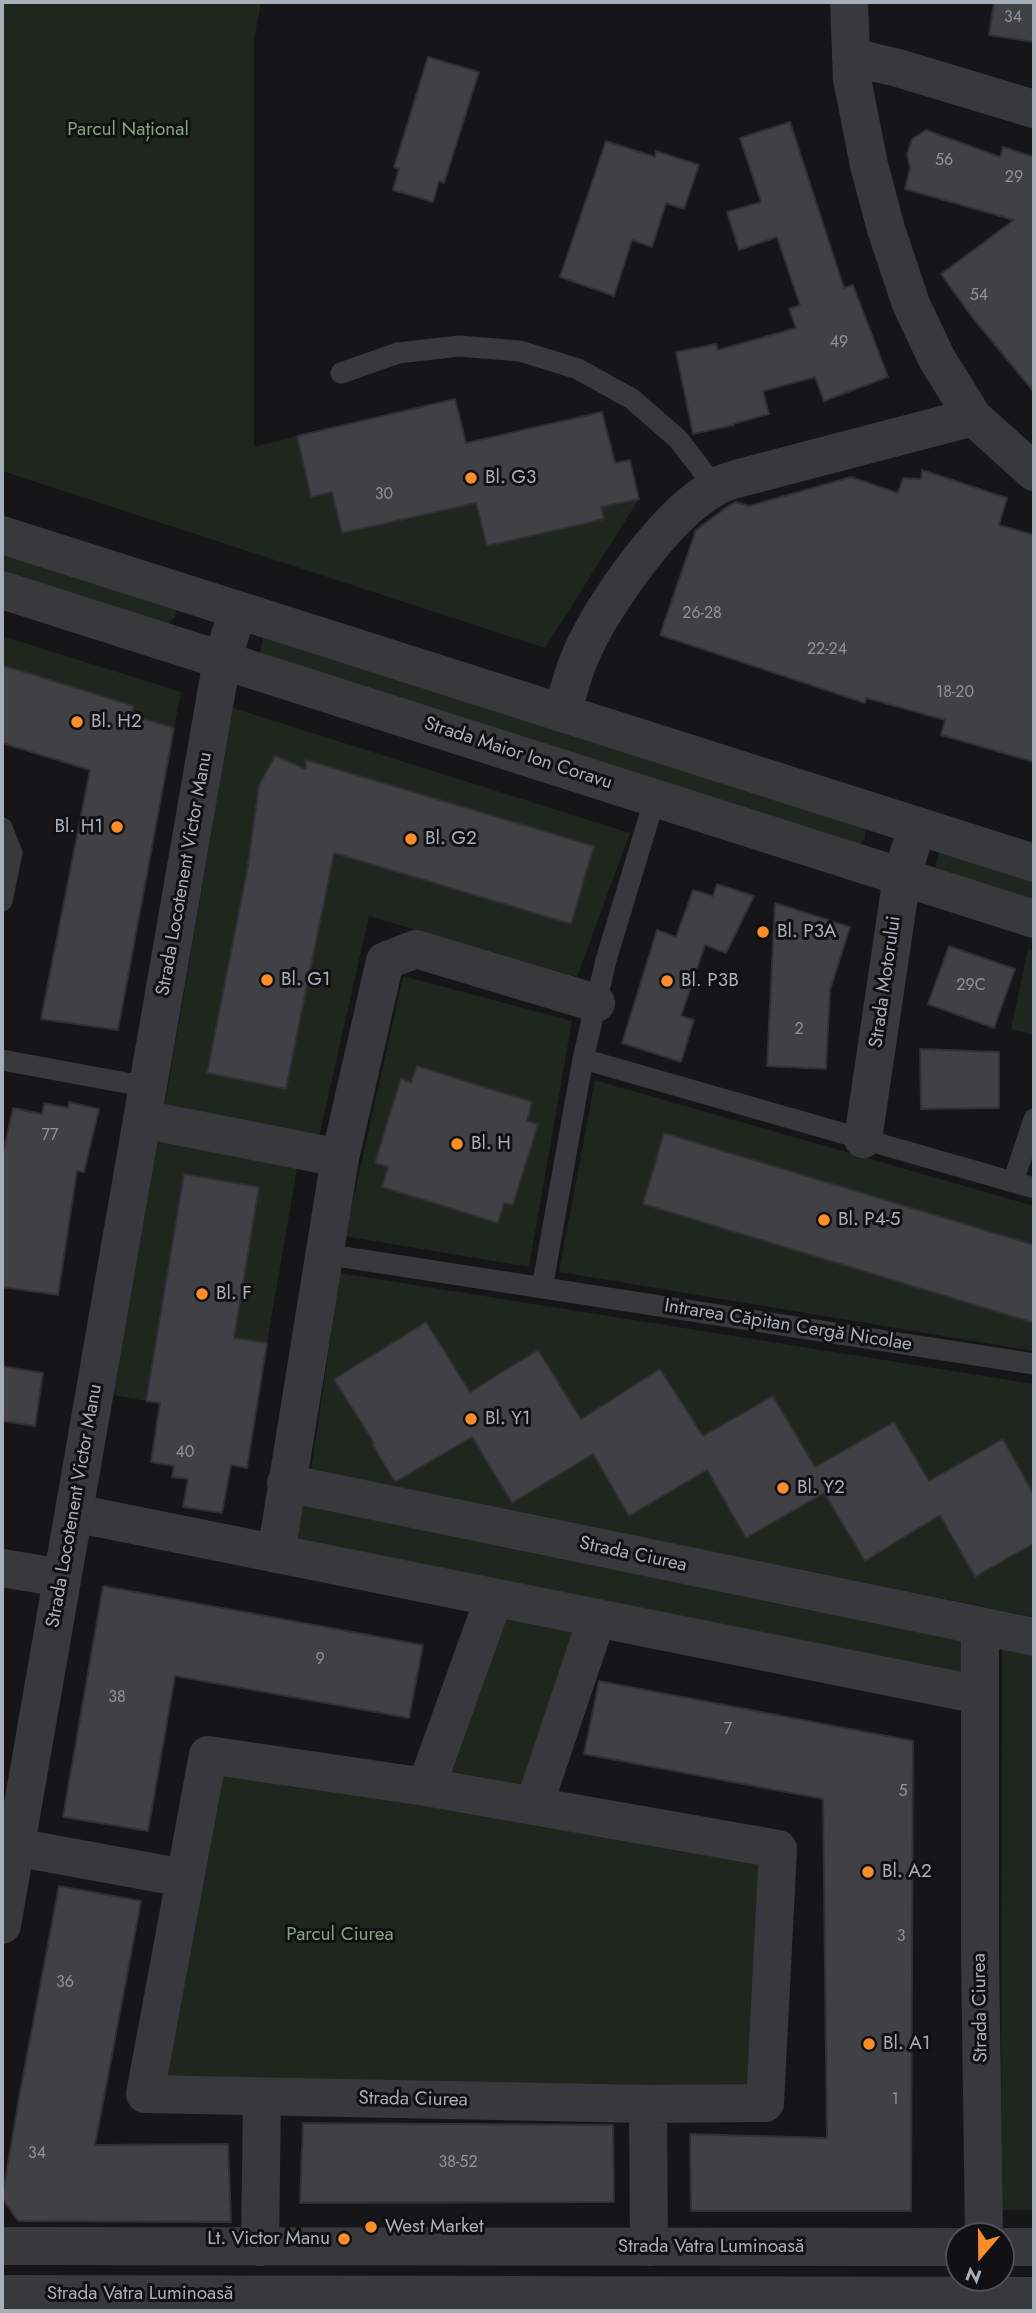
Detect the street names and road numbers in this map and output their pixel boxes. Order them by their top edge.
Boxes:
street label: Strada Maior Ion Coravu [421,713,615,795]
street label: Strada Locotenent Victor Manu [152,750,218,998]
street label: Strada Motorului [865,915,907,1049]
street label: Intrarea Căpitan Cergă Nicolae [663,1295,913,1357]
street label: Strada Locotenent Victor Manu [42,1382,108,1630]
street label: Strada Ciurea [577,1532,689,1578]
street label: Strada Ciurea [969,1953,993,2063]
street label: Strada Ciurea [358,2088,468,2112]
street label: Strada Vatra Luminoasă [618,2236,804,2258]
street label: Strada Vatra Luminoasă [47,2283,233,2305]

